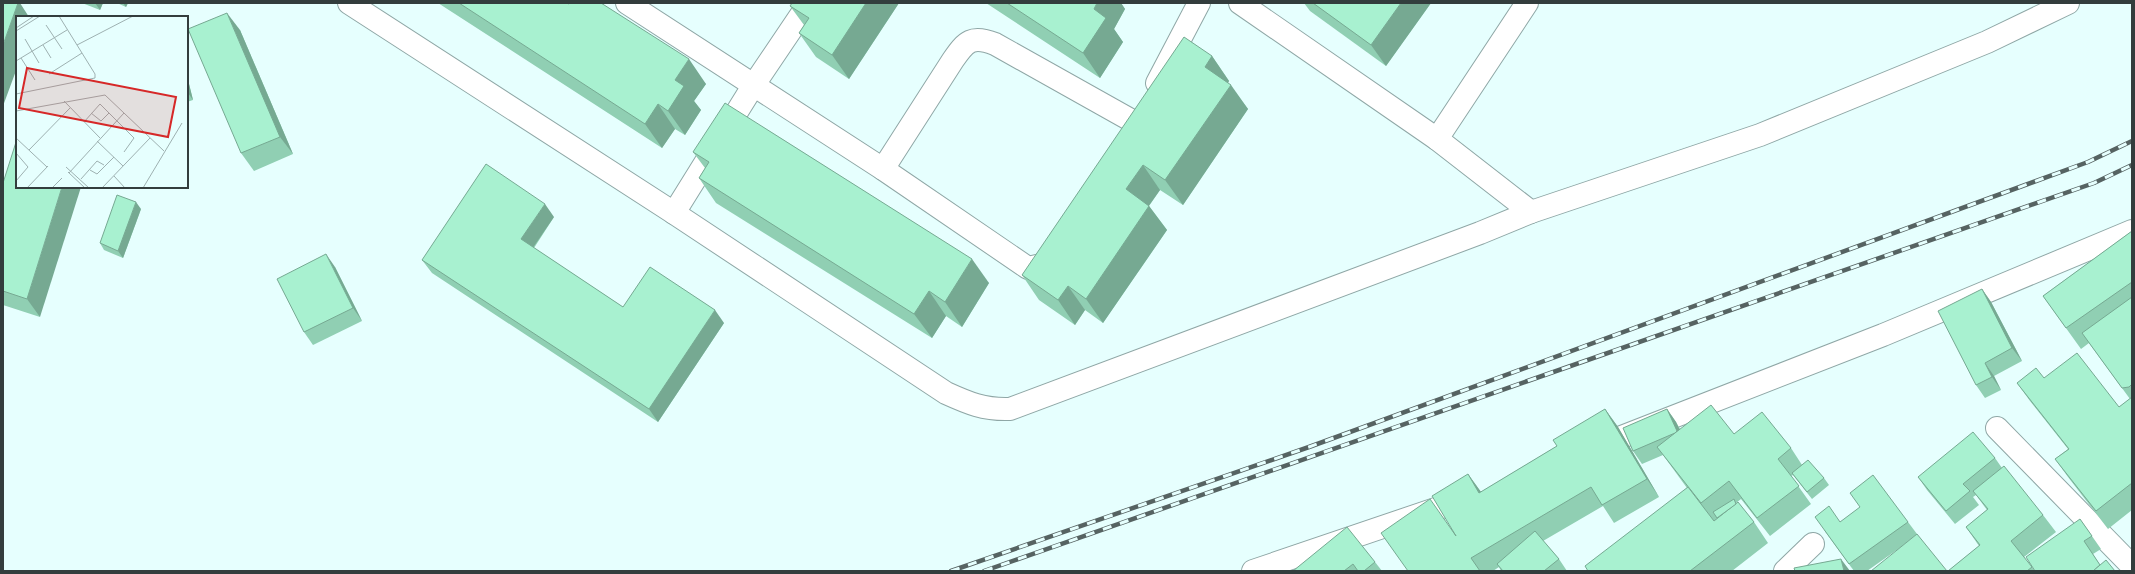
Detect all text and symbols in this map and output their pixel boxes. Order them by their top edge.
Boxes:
inset map [16,16,188,188]

